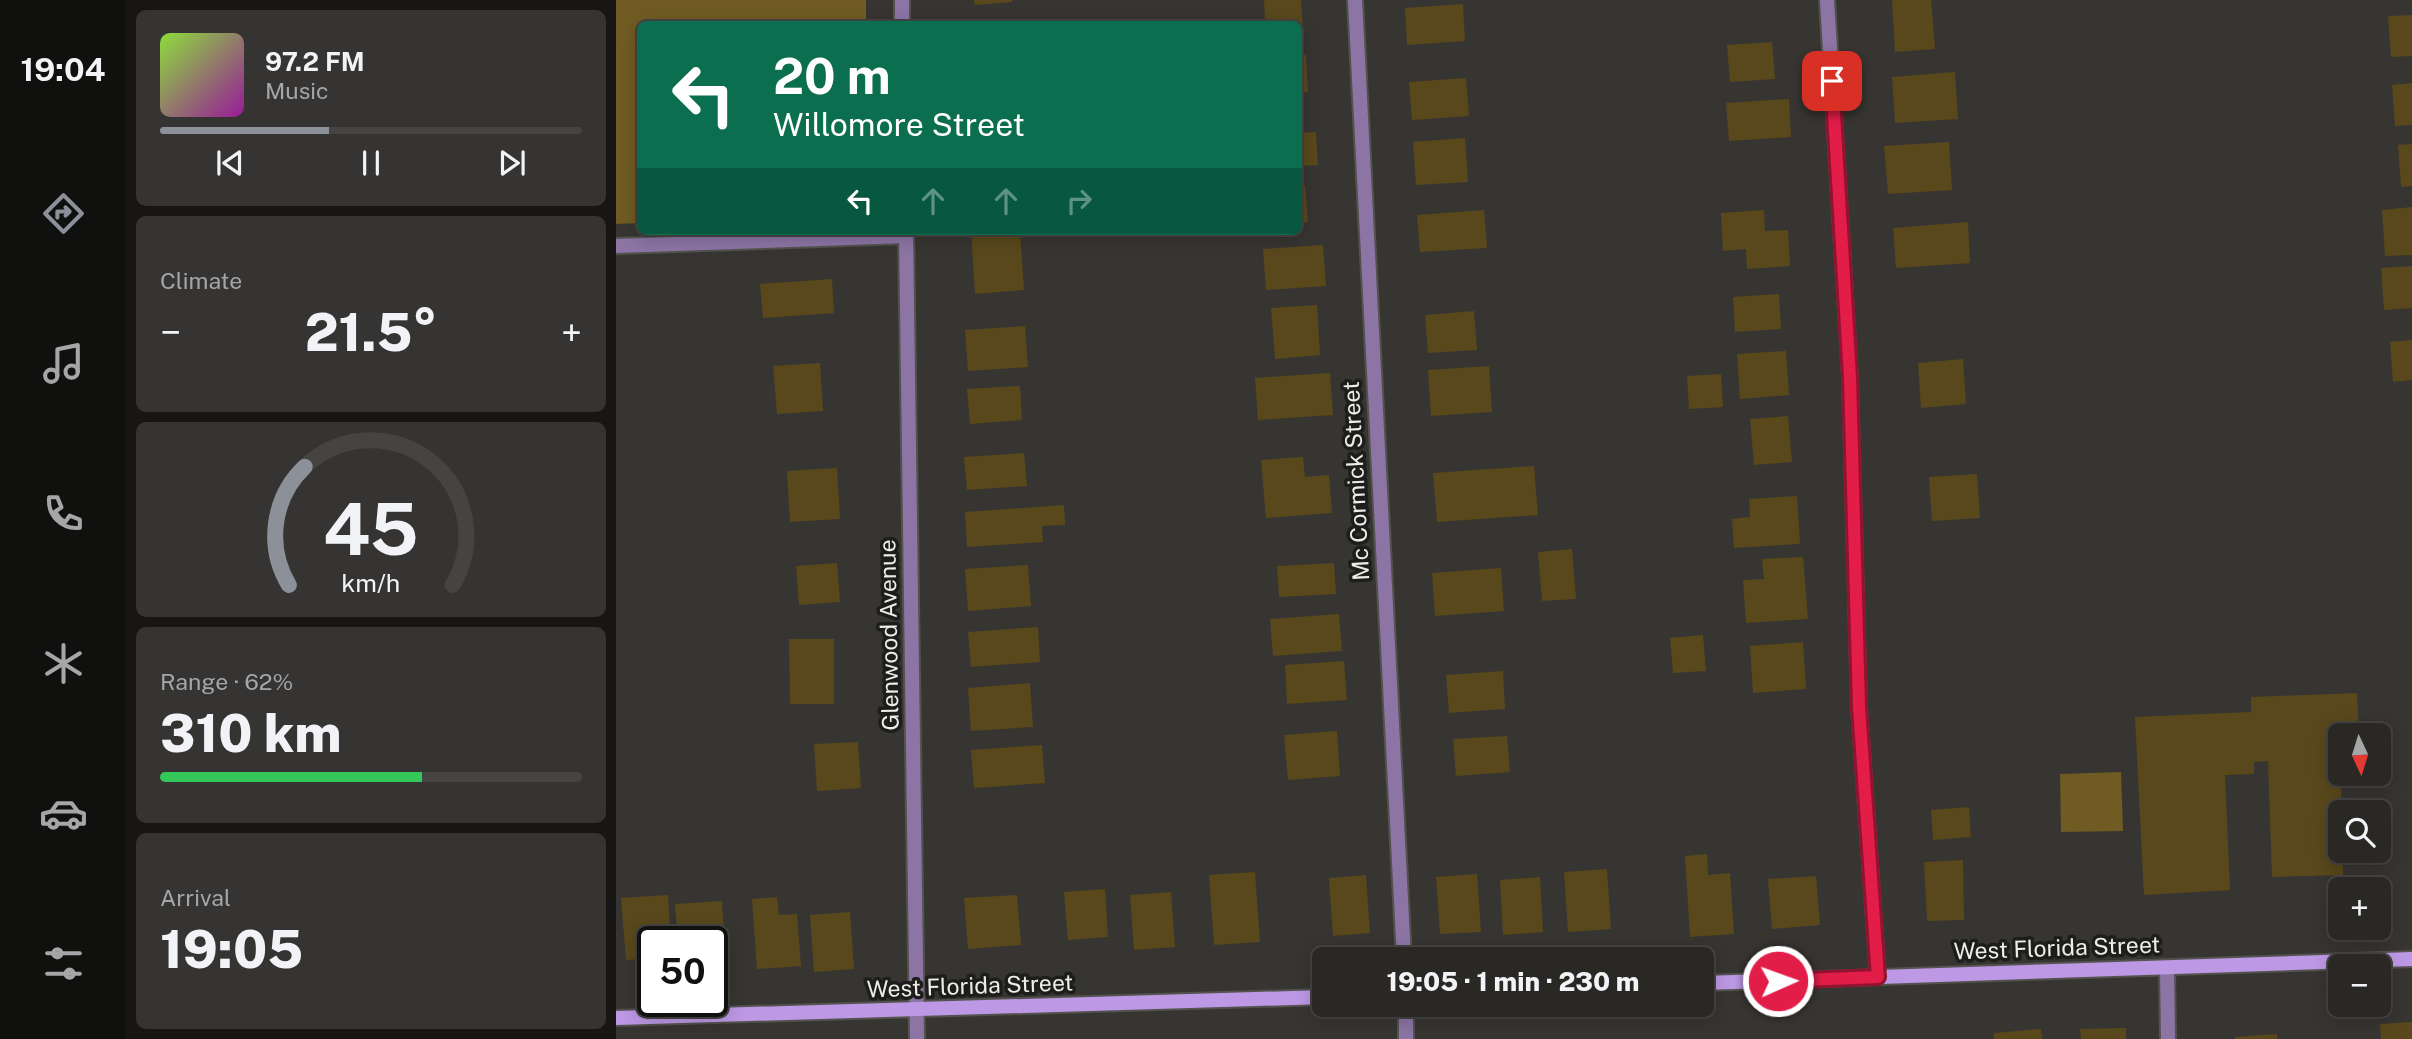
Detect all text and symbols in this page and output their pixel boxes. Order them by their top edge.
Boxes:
text: 97.2 FM [265,46,365,77]
text: 20 m [773,47,891,105]
icon: left [658,49,749,140]
text: 19:04 [21,51,105,88]
pin [1802,51,1862,111]
icon: arrive [1813,62,1851,100]
text: Music [265,77,329,104]
text: Willomore Street [773,106,1025,143]
icon: previous [211,144,249,182]
icon: pause [352,144,390,182]
icon: next [493,144,531,182]
icon: left [841,182,879,220]
icon: ahead [914,182,952,220]
icon: ahead [987,182,1025,220]
icon: right [1060,182,1098,220]
icon: directions [39,189,88,238]
text: Climate [160,267,242,294]
text: 21.5° [305,302,437,363]
text: − [160,310,181,355]
text: + [561,310,582,355]
icon: music [39,339,88,388]
street label: Mc Cormick Street [1337,381,1374,581]
text: 45 [323,487,419,572]
icon: phone [39,489,88,538]
street label: Glenwood Avenue [873,539,904,731]
text: km/h [342,568,400,598]
icon: climate [39,639,88,688]
text: Range · 62% [160,668,293,695]
text: 310 km [160,703,342,764]
north arrow [2328,723,2390,786]
map controls [2328,723,2391,1017]
icon: car [39,789,88,838]
button: search [2328,800,2391,863]
button: + [2328,877,2391,940]
text: Arrival [160,884,231,911]
text: 19:05 [160,919,303,980]
speed limit sign: 50 [637,926,728,1017]
street label: West Florida Street [1953,930,2161,965]
icon: filters [39,939,88,988]
position arrow [1741,944,1815,1018]
button: − [2328,954,2391,1017]
text: 19:05 · 1 min · 230 m [1387,966,1639,997]
street label: West Florida Street [866,968,1074,1003]

